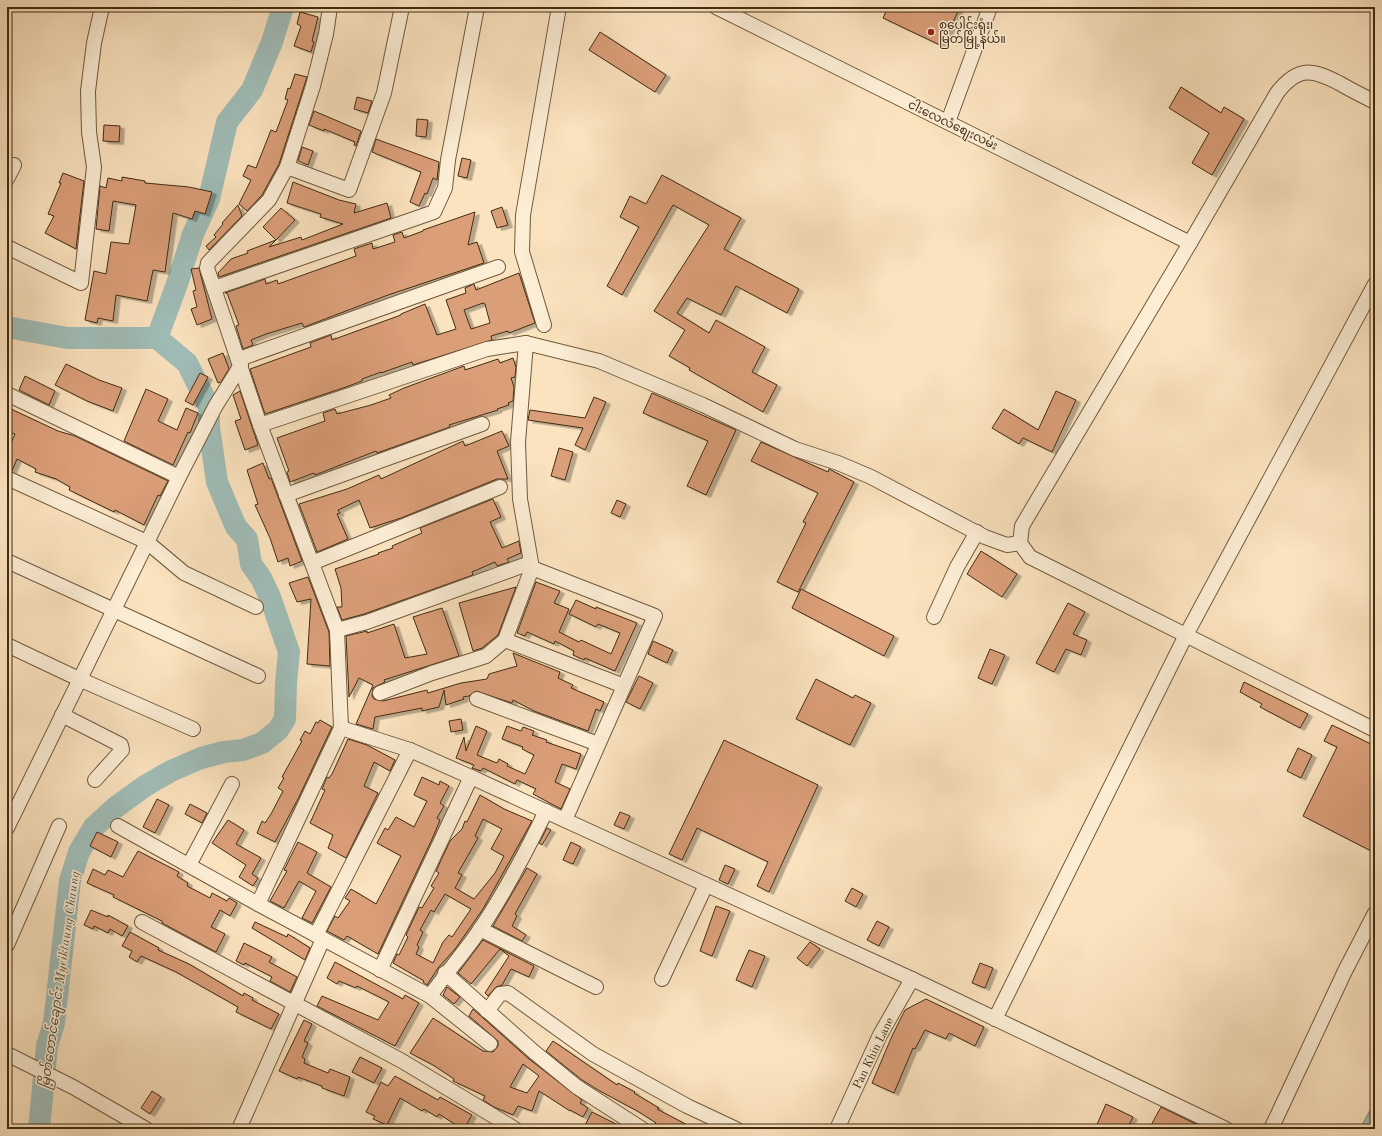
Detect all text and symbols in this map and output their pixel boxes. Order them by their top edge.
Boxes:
place label: စုပေါင်းရုံး၊ မြိတ်မြို့နယ်။ [939,16,1006,49]
marker: စုပေါင်းရုံး၊ မြိတ်မြို့နယ်။ [926,27,936,37]
street label: ငါးလေလံစျေးလမ်း [905,95,1001,155]
water label: မြိတ်တောင်ချောင်း Myeiktaung Chaung [35,870,86,1090]
street label: Pan Khin Lane [851,1015,897,1091]

